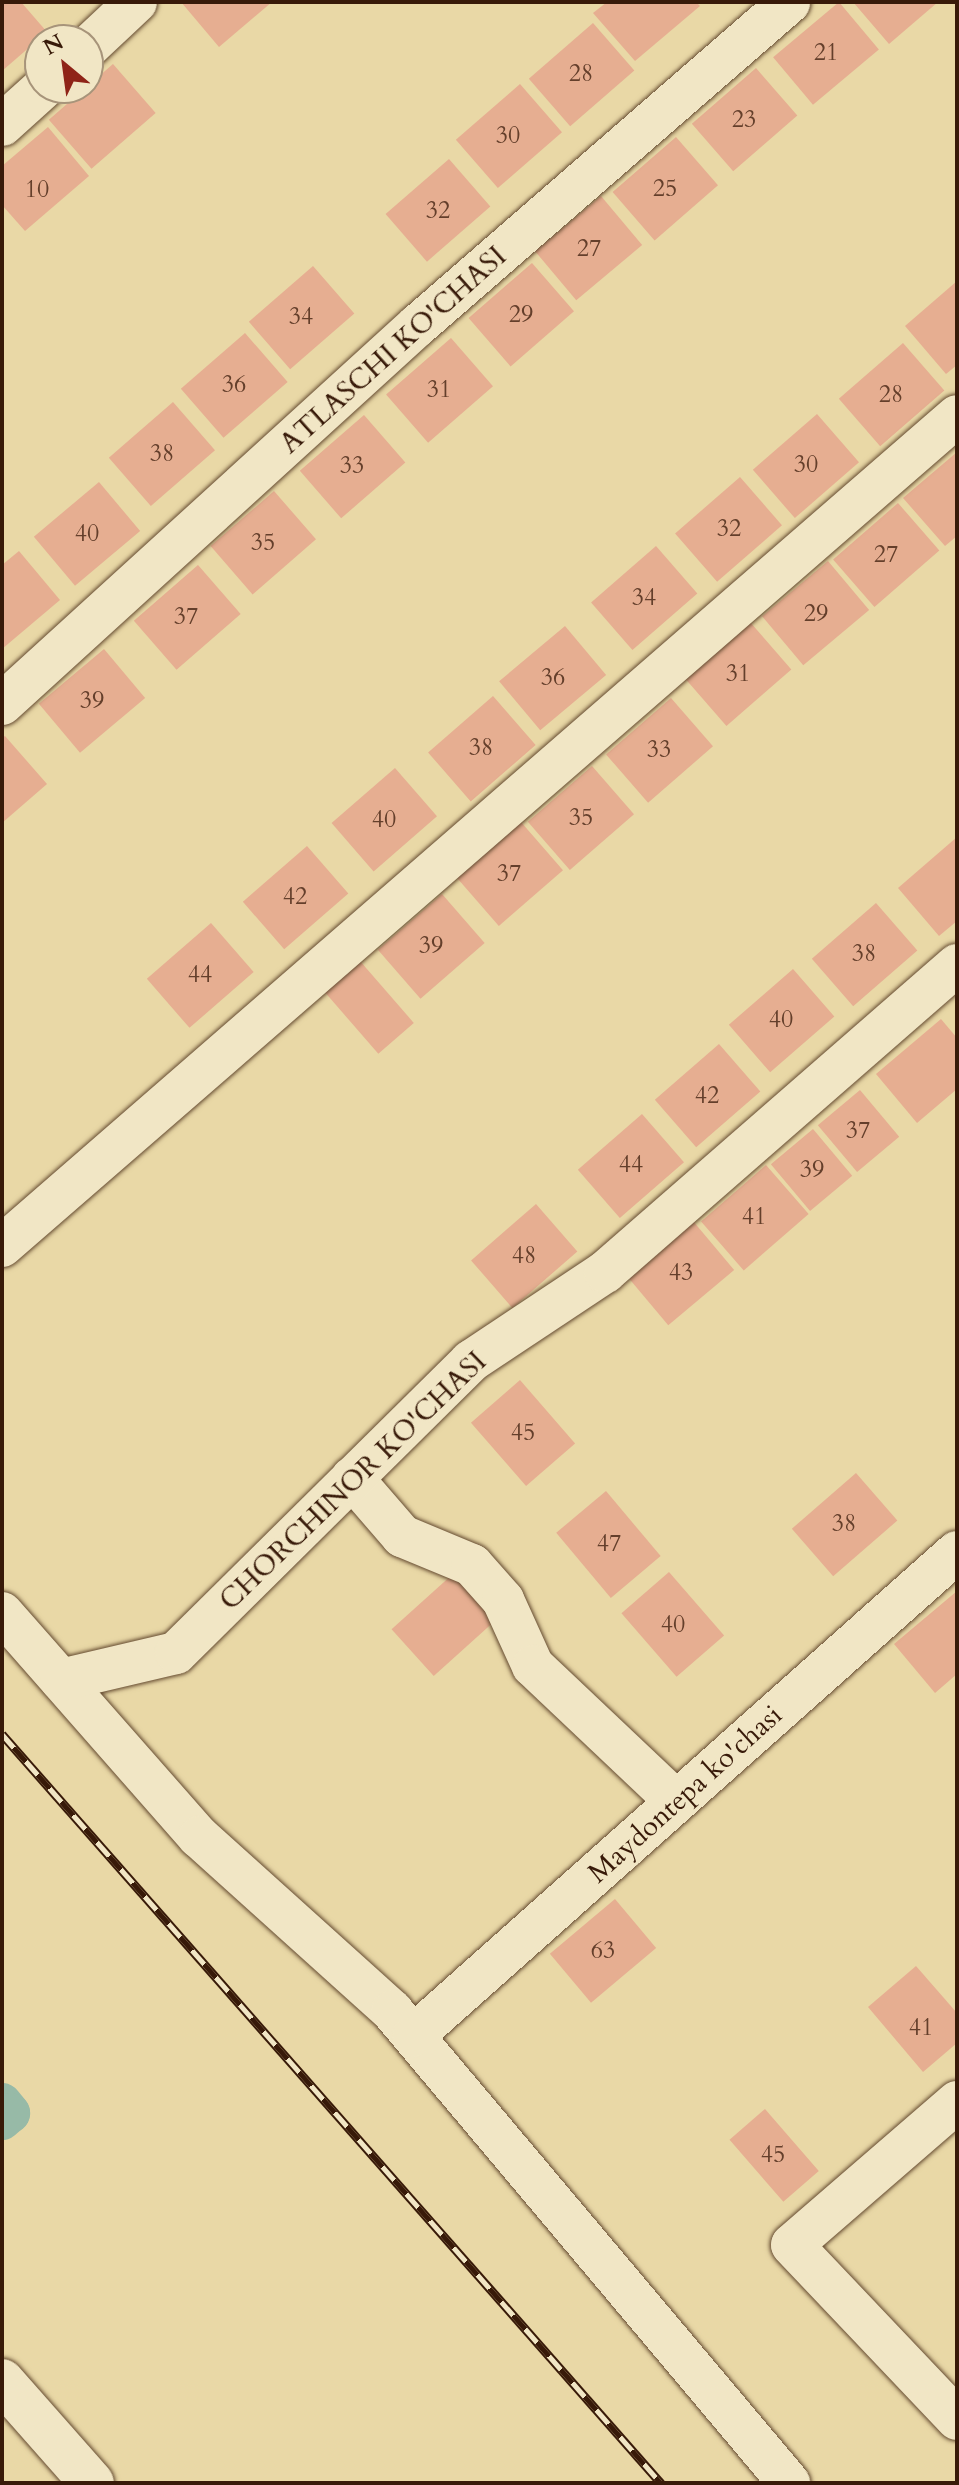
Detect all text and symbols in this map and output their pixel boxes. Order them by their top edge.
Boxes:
north arrow [24,24,104,104]
text: N [38,27,69,63]
house number: 21 [814,39,838,67]
house number: 28 [569,60,593,88]
house number: 23 [732,106,756,134]
house number: 30 [496,122,520,150]
house number: 25 [653,175,677,203]
house number: 10 [25,176,49,204]
house number: 32 [426,197,450,225]
house number: 27 [577,235,601,263]
street label: ATLASCHI KO'CHASI [273,240,513,460]
house number: 29 [509,301,533,329]
house number: 34 [289,303,313,331]
house number: 36 [222,371,246,399]
house number: 31 [427,376,451,404]
house number: 28 [879,381,903,409]
house number: 38 [150,440,174,468]
house number: 30 [794,451,818,479]
house number: 33 [340,452,364,480]
house number: 32 [717,515,741,543]
house number: 40 [75,520,99,548]
house number: 35 [251,529,275,557]
house number: 27 [874,541,898,569]
house number: 34 [632,584,656,612]
house number: 29 [804,600,828,628]
house number: 37 [174,603,198,631]
house number: 31 [726,660,750,688]
house number: 36 [541,664,565,692]
house number: 39 [80,687,104,715]
house number: 38 [469,734,493,762]
house number: 33 [647,736,671,764]
house number: 35 [569,804,593,832]
house number: 40 [372,806,396,834]
house number: 37 [497,860,521,888]
house number: 42 [283,883,307,911]
house number: 39 [419,932,443,960]
house number: 38 [852,940,876,968]
house number: 44 [188,961,212,989]
house number: 40 [769,1006,793,1034]
house number: 42 [695,1082,719,1110]
house number: 37 [846,1117,870,1145]
house number: 44 [619,1151,643,1179]
house number: 39 [800,1156,824,1184]
house number: 41 [742,1203,766,1231]
house number: 48 [512,1242,536,1270]
house number: 43 [669,1259,693,1287]
street label: CHORCHINOR KO'CHASI [213,1345,493,1617]
house number: 45 [511,1419,535,1447]
house number: 38 [832,1510,856,1538]
house number: 47 [597,1530,621,1558]
house number: 40 [661,1611,685,1639]
street label: Maydontepa ko'chasi [581,1698,789,1890]
house number: 63 [591,1937,615,1965]
house number: 41 [909,2014,933,2042]
house number: 45 [761,2141,785,2169]

